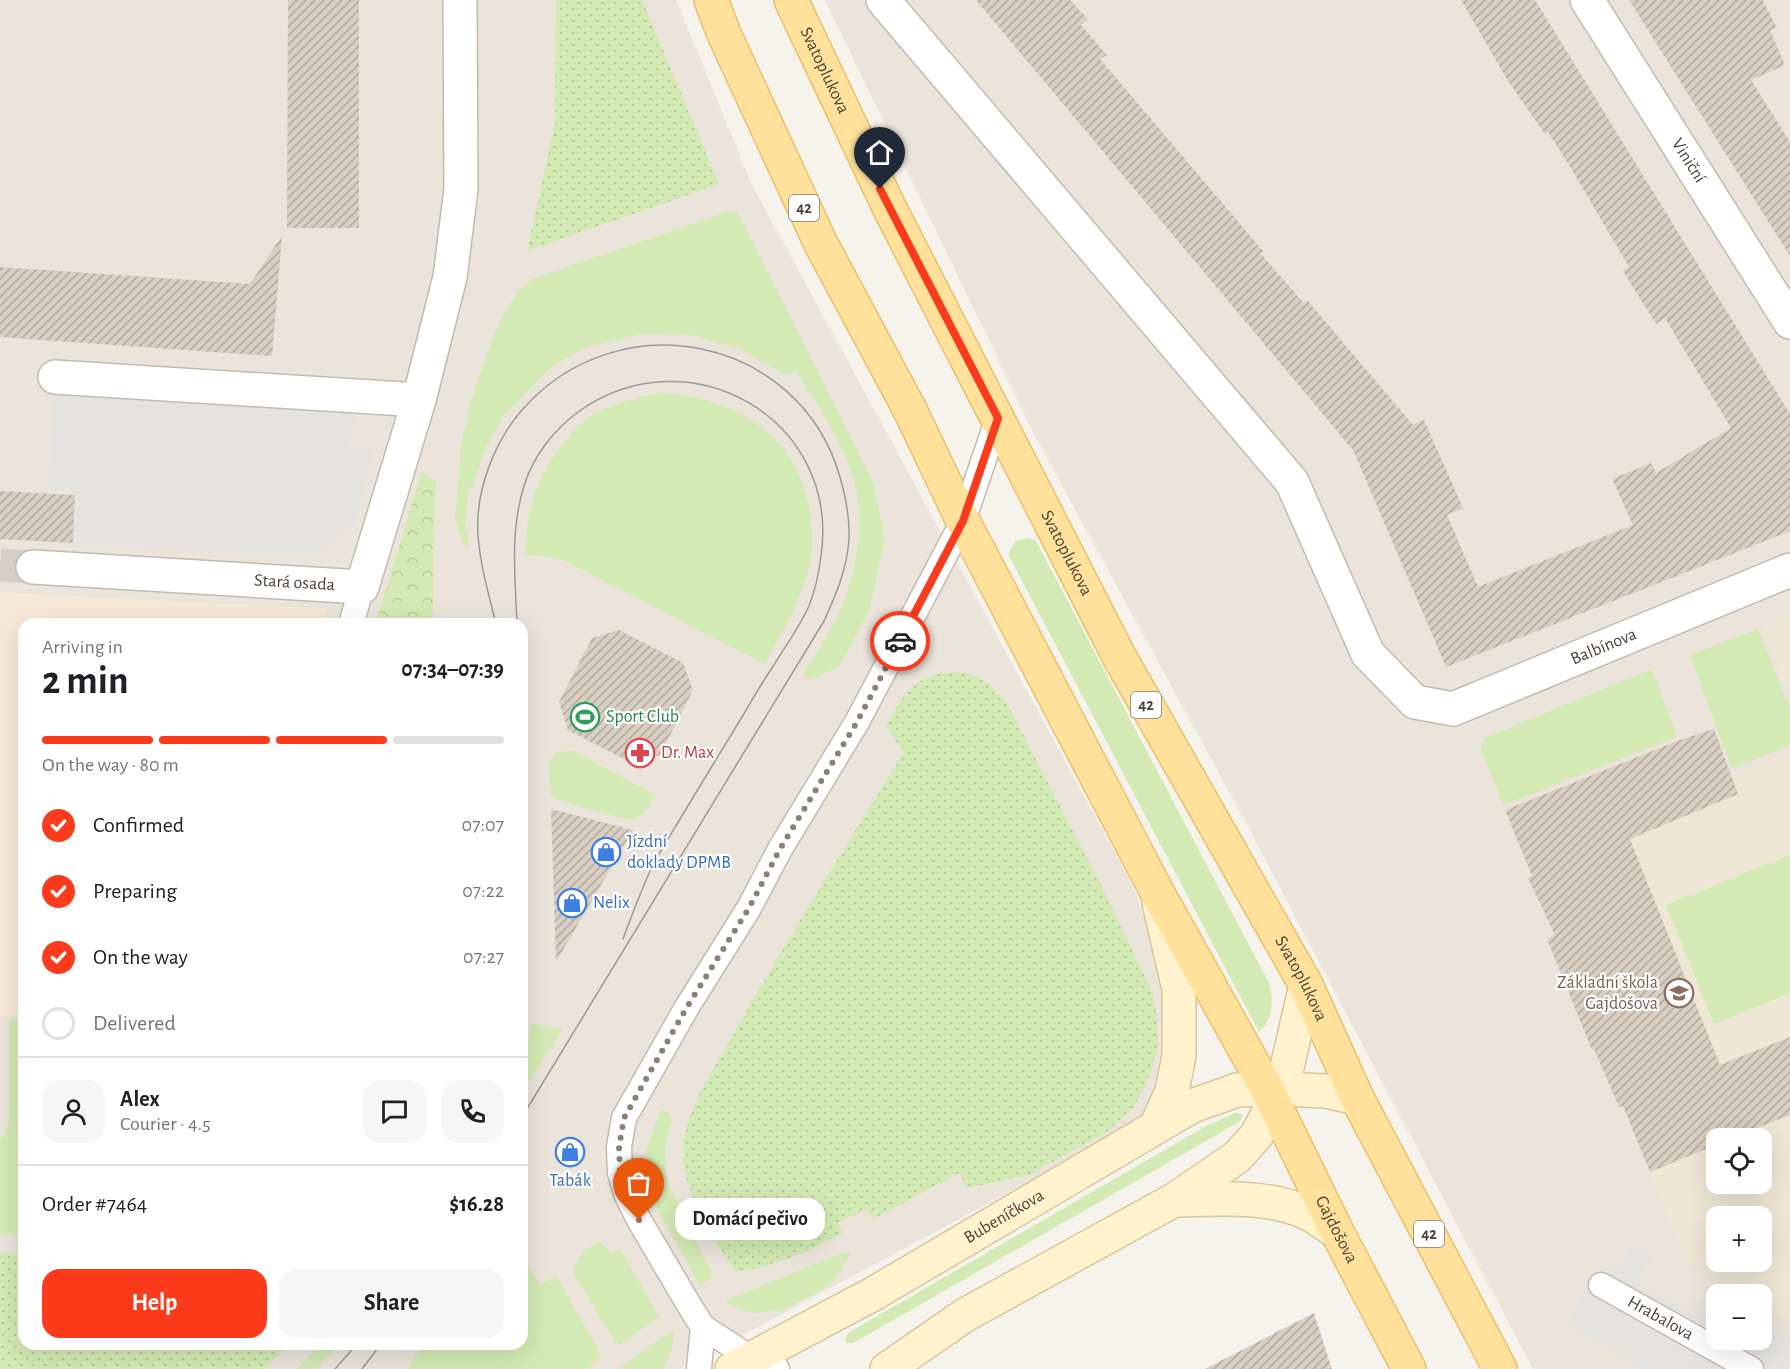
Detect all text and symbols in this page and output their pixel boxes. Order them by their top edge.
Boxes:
street label: Svatoplukova [796,25,852,116]
pin [854,127,905,189]
street label: Viniční [1668,135,1709,187]
icon: home [863,136,896,169]
road number: 42 [789,195,819,221]
street label: Svatoplukova [1037,508,1096,599]
street label: Stará osada [254,571,335,594]
courier [870,611,930,671]
icon: car [884,625,917,658]
street label: Balbínova [1568,625,1639,668]
text: Arriving in [42,637,123,657]
text: 07:34–07:39 [401,658,504,680]
text: 2 min [42,662,129,701]
road number: 42 [1131,692,1161,718]
sports icon: Sport Club [569,701,601,733]
place label: Sport Club [606,708,679,726]
pharmacy icon: Dr. Max [624,737,656,769]
place label: Dr. Max [661,744,714,762]
text: On the way · 80 m [42,755,179,775]
icon: check [42,809,75,842]
text: Confirmed [93,814,184,836]
text: 07:07 [462,815,504,835]
place label: Jízdní doklady DPMB [627,833,731,872]
shop icon: Jízdní doklady DPMB [590,836,622,868]
icon: check [42,875,75,908]
text: Preparing [93,880,177,902]
text: 07:22 [462,881,504,901]
shop icon: Nelix [556,887,588,919]
place label: Nelix [593,894,630,912]
street label: Svatoplukova [1271,933,1330,1024]
icon: check [42,941,75,974]
text: On the way [93,946,188,968]
text: 07:27 [463,947,504,967]
place label: Základní škola Gajdošova [1557,974,1658,1013]
school or university icon: Základní škola Gajdošova [1663,977,1695,1009]
text: Delivered [93,1012,176,1034]
button: person [42,1080,105,1143]
button: chat [363,1080,426,1143]
button: phone [441,1080,504,1143]
text: Alex [120,1088,160,1110]
text: Courier · 4.5 [120,1114,211,1134]
map controls [1706,1128,1772,1350]
button: locate [1706,1128,1772,1194]
shop icon: Tabák [554,1136,586,1168]
pin [613,1158,664,1220]
icon: bag [622,1167,655,1200]
place label: Tabák [549,1172,592,1190]
street label: Bubeníčkova [961,1186,1047,1247]
text: Order #7464 [42,1193,147,1215]
text: $16.28 [449,1193,504,1215]
street label: Gajdošova [1312,1193,1361,1266]
callout: Domácí pečivo [675,1199,825,1241]
button: + [1706,1206,1772,1272]
text: Domácí pečivo [692,1209,808,1229]
road number: 42 [1414,1221,1444,1247]
button: Help [42,1269,267,1338]
button: Share [279,1269,504,1338]
button: − [1706,1284,1772,1350]
street label: Hrabalova [1624,1293,1696,1344]

